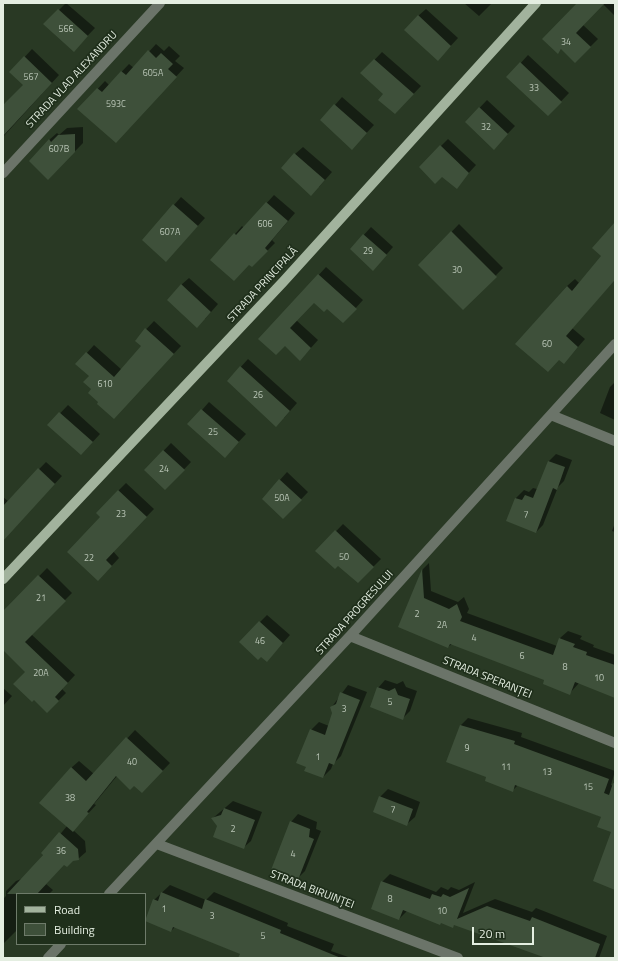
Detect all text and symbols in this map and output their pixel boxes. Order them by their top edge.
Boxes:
house number: 566 [58,25,74,35]
street label: STRADA VLAD ALEXANDRU [24,29,120,131]
house number: 34 [561,38,571,48]
house number: 605A [143,69,163,79]
house number: 567 [23,73,39,83]
house number: 33 [529,84,539,94]
house number: 593C [106,100,126,110]
house number: 32 [481,123,491,133]
house number: 607B [49,145,69,155]
house number: 606 [257,220,273,230]
house number: 607A [160,228,180,238]
street label: STRADA PRINCIPALĂ [225,245,301,325]
house number: 29 [363,247,373,257]
house number: 30 [452,266,462,276]
house number: 60 [542,340,552,350]
house number: 610 [97,380,113,390]
house number: 26 [253,391,263,401]
house number: 25 [208,428,218,438]
house number: 24 [159,465,169,475]
house number: 50A [274,494,290,504]
house number: 23 [116,510,126,520]
house number: 7 [523,511,529,521]
house number: 50 [339,553,349,563]
house number: 22 [84,554,94,564]
street label: STRADA PROGRESULUI [314,568,396,658]
house number: 21 [36,594,46,604]
house number: 2 [414,610,420,620]
house number: 2A [437,621,447,631]
house number: 4 [471,634,477,644]
house number: 46 [255,637,265,647]
house number: 6 [519,652,525,662]
street label: STRADA SPERANȚEI [441,654,533,702]
house number: 8 [562,663,568,673]
house number: 20A [33,669,49,679]
house number: 10 [594,674,604,684]
house number: 5 [387,698,393,708]
house number: 3 [341,705,347,715]
house number: 9 [464,744,470,754]
house number: 1 [315,753,321,763]
house number: 40 [127,758,137,768]
house number: 11 [501,763,511,773]
house number: 13 [542,768,552,778]
house number: 15 [583,783,593,793]
house number: 38 [65,794,75,804]
house number: 7 [390,806,396,816]
house number: 2 [230,825,236,835]
house number: 36 [56,847,66,857]
house number: 4 [290,850,296,860]
street label: STRADA BIRUINȚEI [268,868,356,912]
legend [16,893,146,945]
house number: 8 [387,895,393,905]
text: Road [54,900,80,919]
house number: 1 [161,905,167,915]
house number: 10 [437,907,447,917]
house number: 3 [209,912,215,922]
scale bar [474,919,536,945]
text: Building [54,920,95,939]
text: 20 m [479,924,505,943]
house number: 5 [260,932,266,942]

